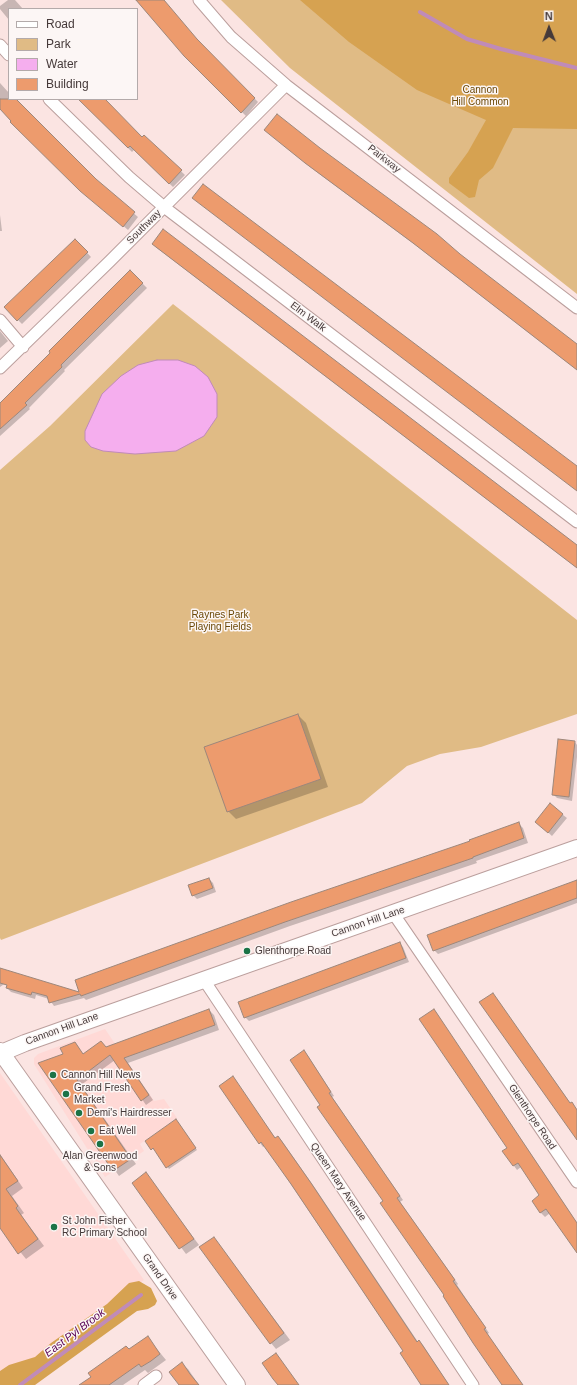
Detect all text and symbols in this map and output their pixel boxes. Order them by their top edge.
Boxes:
legend [8,8,138,100]
north arrow [529,8,569,48]
text: N [545,10,553,22]
text: Road [46,17,75,31]
text: Park [46,37,71,51]
text: Water [46,57,78,71]
text: Building [46,77,89,91]
park label: Cannon Hill Common [451,84,509,108]
street label: Parkway [365,142,403,176]
street label: Southway [124,207,164,247]
street label: Elm Walk [288,300,328,334]
park label: Raynes Park Playing Fields [189,609,251,632]
street label: Cannon Hill Lane [330,904,406,940]
place label: Glenthorpe Road [255,945,331,957]
marker: Glenthorpe Road [242,946,252,956]
street label: Cannon Hill Lane [24,1010,100,1048]
place label: Cannon Hill News [61,1069,140,1081]
marker: Cannon Hill News [48,1070,58,1080]
place label: Grand Fresh Market [74,1082,130,1106]
street label: Glenthorpe Road [506,1082,558,1152]
marker: Grand Fresh Market [61,1089,71,1099]
place label: Demi's Hairdresser [87,1107,172,1119]
marker: Demi's Hairdresser [74,1108,84,1118]
place label: Eat Well [99,1125,136,1137]
marker: Eat Well [86,1126,96,1136]
marker: Alan Greenwood & Sons [95,1139,105,1149]
street label: Queen Mary Avenue [307,1141,369,1223]
place label: Alan Greenwood & Sons [63,1150,137,1174]
place label: St John Fisher RC Primary School [62,1215,147,1238]
marker: St John Fisher RC Primary School [49,1222,59,1232]
street label: Grand Drive [140,1251,180,1303]
water label: East Pyl Brook [42,1306,108,1360]

